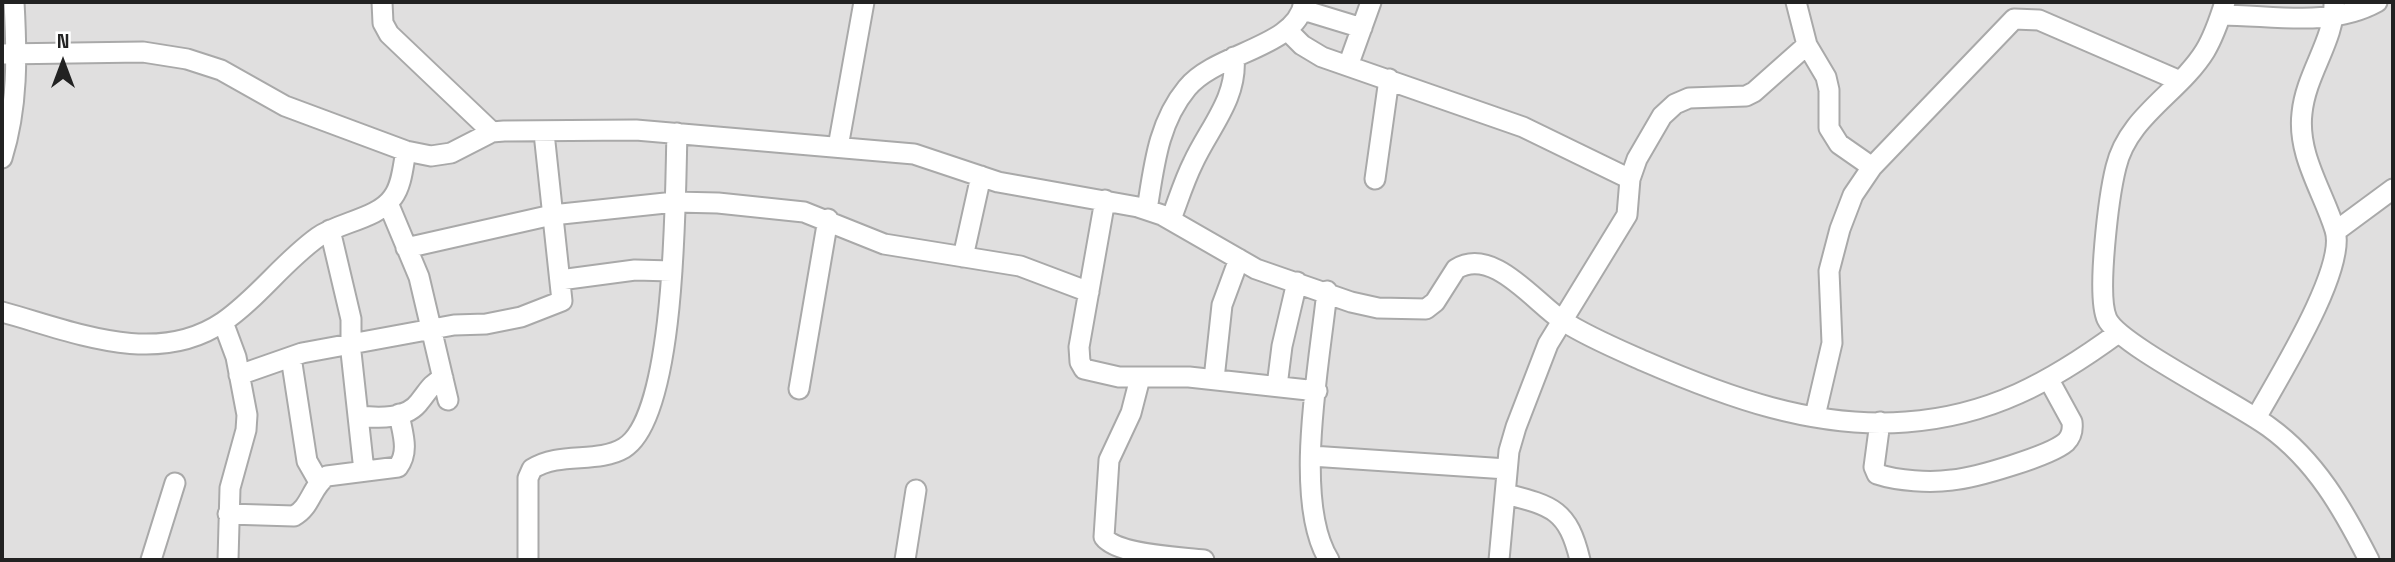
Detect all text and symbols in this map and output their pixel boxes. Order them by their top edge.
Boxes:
north arrow [28,28,98,98]
text: N [57,29,69,54]

